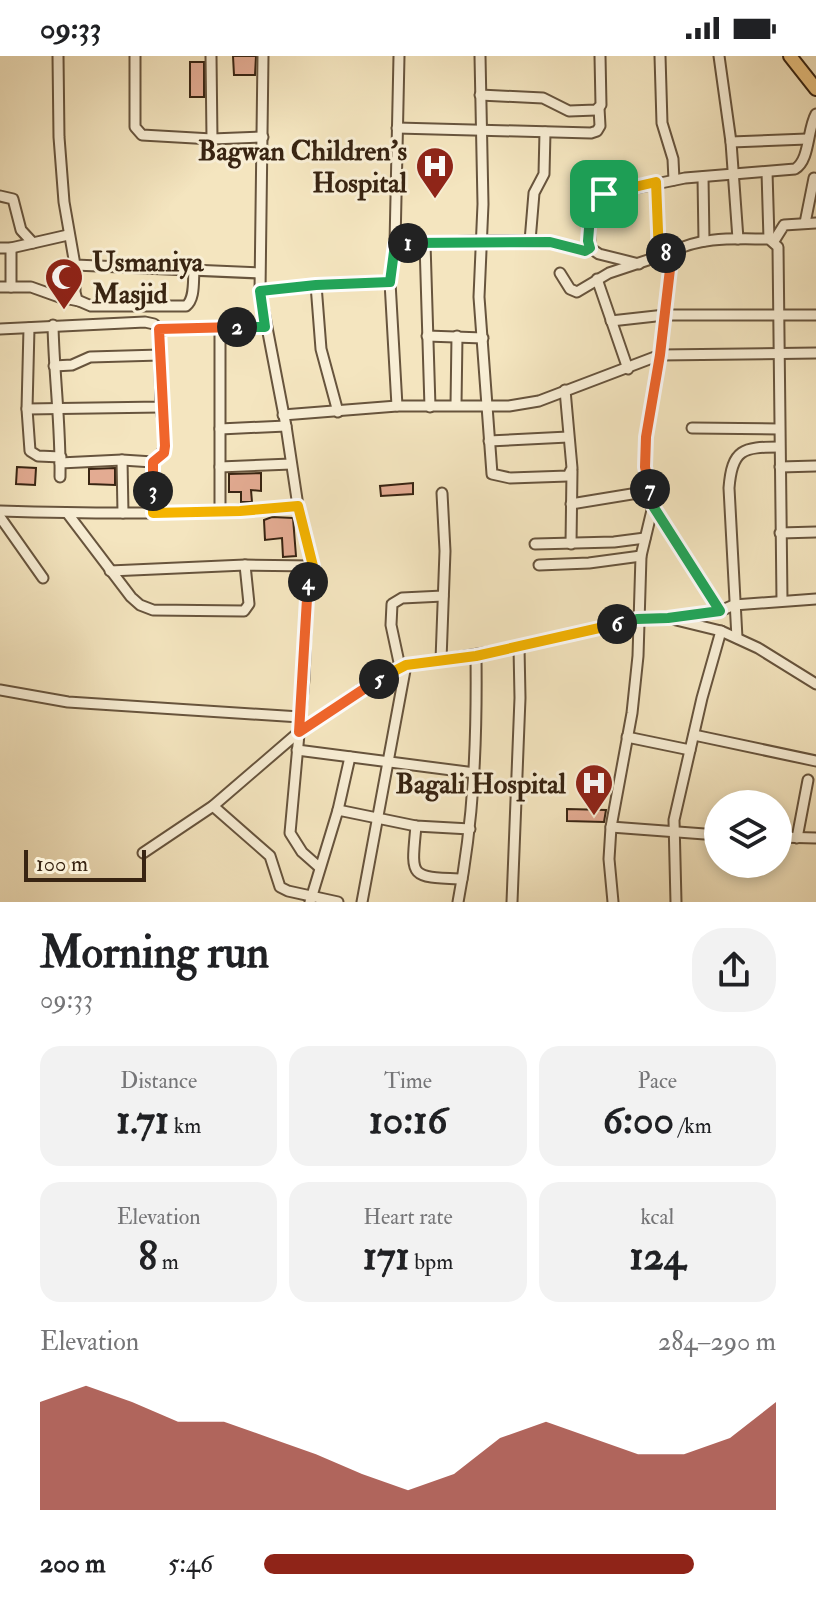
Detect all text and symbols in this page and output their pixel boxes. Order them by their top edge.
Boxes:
text: 09:33 [40,10,101,47]
place label: Bagwan Children's Hospital [198,134,408,201]
hospital icon: Bagwan Children's Hospital [414,145,456,200]
pin [570,160,638,228]
icon: arrive [582,172,626,216]
pin: 1 [388,223,428,263]
text: 1 [404,229,412,257]
pin: 8 [646,233,686,273]
text: 8 [661,239,671,267]
place label: Usmaniya Masjid [91,245,205,312]
mosque icon: Usmaniya Masjid [43,256,85,311]
pin: 2 [217,307,257,347]
text: 2 [231,313,243,341]
pin: 7 [630,469,670,509]
pin: 3 [133,471,173,511]
text: 7 [645,475,655,503]
text: 3 [149,477,157,505]
pin: 4 [288,562,328,602]
text: 4 [302,568,314,596]
pin: 6 [597,604,637,644]
text: 6 [611,610,623,638]
pin: 5 [359,659,399,699]
text: 5 [374,665,384,693]
hospital icon: Bagali Hospital [573,762,615,817]
place label: Bagali Hospital [396,767,567,802]
map controls [704,790,792,878]
button: layers [704,790,792,878]
scale bar [24,846,146,882]
text: 100 m [36,850,88,878]
text: Morning run [40,926,269,981]
button: share [692,928,776,1012]
text: 09:33 [40,984,93,1016]
text: Distance [120,1067,197,1095]
text: Time [384,1067,432,1095]
text: Pace [638,1067,677,1095]
text: 1.71 [116,1095,169,1146]
text: 10:16 [369,1095,447,1146]
text: 6:00 [603,1095,674,1146]
text: km [169,1112,201,1140]
text: /km [674,1112,712,1140]
text: Elevation [117,1203,201,1231]
text: Heart rate [363,1203,453,1231]
text: kcal [640,1203,674,1231]
text: 8 [138,1231,157,1282]
text: 171 [363,1231,410,1282]
text: 124 [629,1231,685,1282]
text: m [157,1248,179,1276]
text: bpm [410,1248,453,1276]
text: Elevation [40,1326,139,1358]
text: 284–290 m [658,1326,776,1358]
text: 200 m [40,1548,105,1580]
text: 5:46 [168,1548,213,1580]

